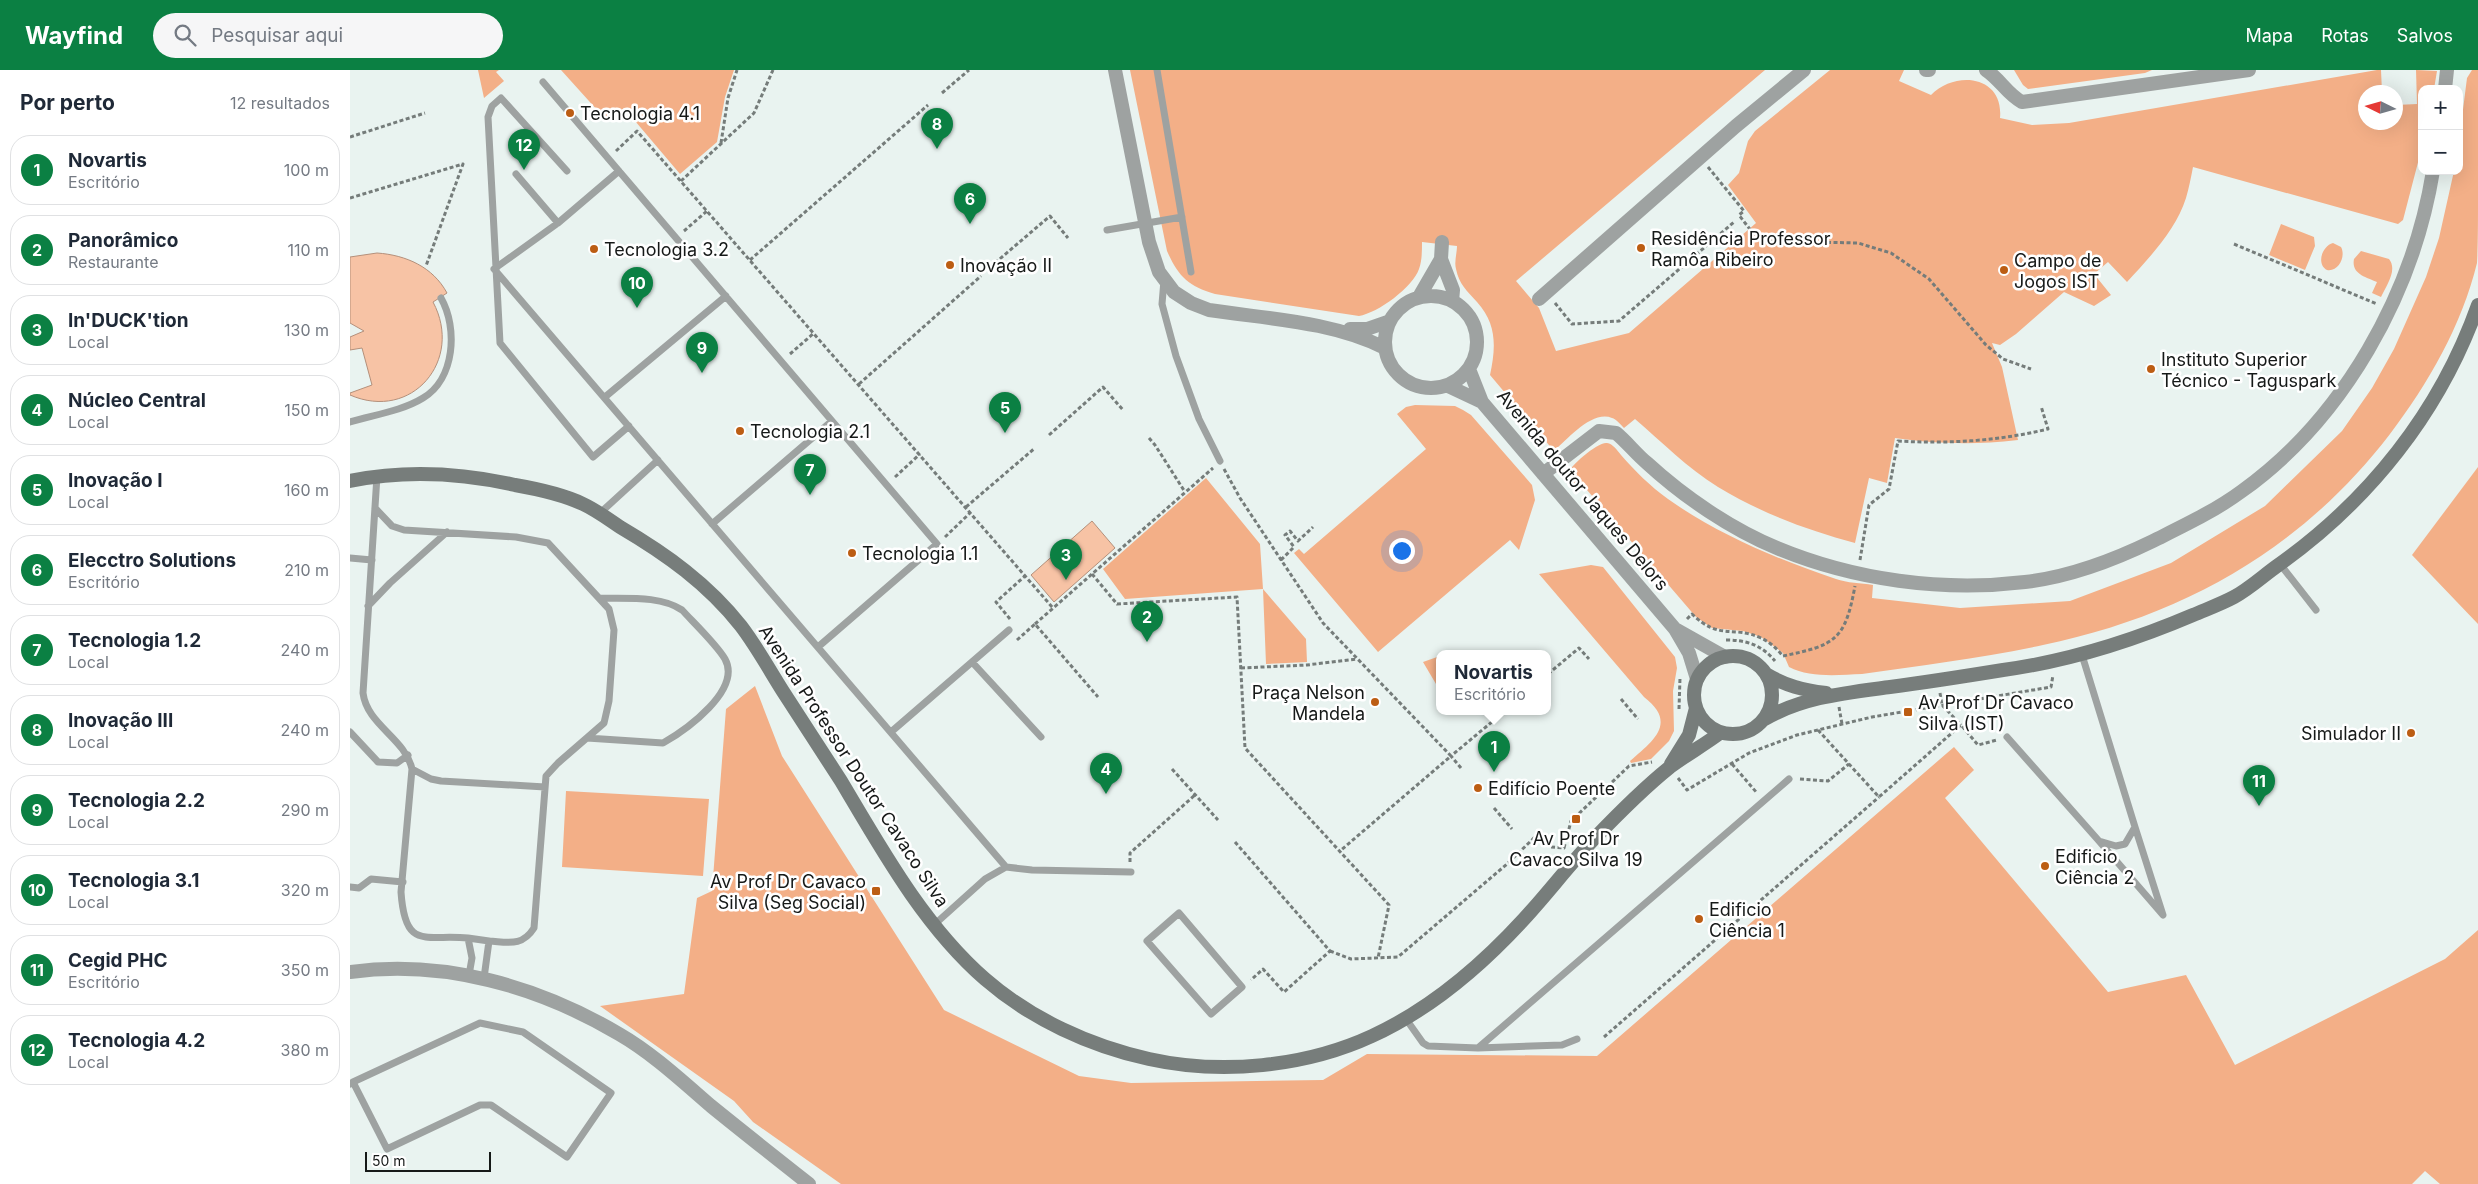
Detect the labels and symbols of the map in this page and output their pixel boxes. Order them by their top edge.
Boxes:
north arrow [2358,85,2403,130]
place label: Tecnologia 4.1 [580,103,700,124]
marker: Tecnologia 4.1 [564,107,576,119]
pin: 8 [921,108,953,149]
pin: 12 [508,129,540,170]
pin: 6 [954,183,986,224]
place label: Residência Professor Ramôa Ribeiro [1651,228,1831,270]
place label: Tecnologia 3.2 [604,239,729,260]
marker: Residência Professor Ramôa Ribeiro [1635,242,1647,254]
marker: Tecnologia 3.2 [588,243,600,255]
place label: Campo de Jogos IST [2014,250,2101,292]
place label: Inovação II [960,255,1052,276]
marker: Inovação II [944,259,956,271]
marker: Campo de Jogos IST [1998,264,2010,276]
pin: 10 [621,267,653,308]
pin: 9 [686,332,718,373]
place label: Instituto Superior Técnico - Taguspark [2161,349,2336,391]
marker: Instituto Superior Técnico - Taguspark [2145,363,2157,375]
street label: Avenida doutor Jaques Delors [1493,385,1673,595]
pin: 5 [989,392,1021,433]
place label: Tecnologia 2.1 [750,421,870,442]
marker: Tecnologia 2.1 [734,425,746,437]
pin: 7 [794,454,826,495]
your location [1389,538,1415,564]
pin: 3 [1050,539,1082,580]
place label: Tecnologia 1.1 [862,543,978,564]
marker: Tecnologia 1.1 [846,547,858,559]
pin: 2 [1131,601,1163,642]
street label: Avenida Professor Doutor Cavaco Silva [755,621,953,911]
place label: Praça Nelson Mandela [1252,682,1365,724]
place label: Av Prof Dr Cavaco Silva (IST) [1918,692,2074,734]
marker: Praça Nelson Mandela [1369,696,1381,708]
marker: Av Prof Dr Cavaco Silva (IST) [1902,706,1914,718]
place label: Simulador II [2301,723,2401,744]
marker: Simulador II [2405,727,2417,739]
pin: 1 [1478,731,1510,772]
pin: 4 [1090,753,1122,794]
pin: 11 [2243,765,2275,806]
place label: Edifício Poente [1488,778,1615,799]
marker: Edifício Poente [1472,782,1484,794]
marker: Av Prof Dr Cavaco Silva 19 [1570,813,1582,825]
place label: Av Prof Dr Cavaco Silva 19 [1509,828,1643,870]
place label: Edificio Ciência 2 [2055,846,2134,888]
marker: Edificio Ciência 2 [2039,860,2051,872]
place label: Av Prof Dr Cavaco Silva (Seg Social) [710,871,866,913]
marker: Av Prof Dr Cavaco Silva (Seg Social) [870,885,882,897]
place label: Edificio Ciência 1 [1709,899,1785,941]
marker: Edificio Ciência 1 [1693,913,1705,925]
scale bar [365,1149,491,1172]

